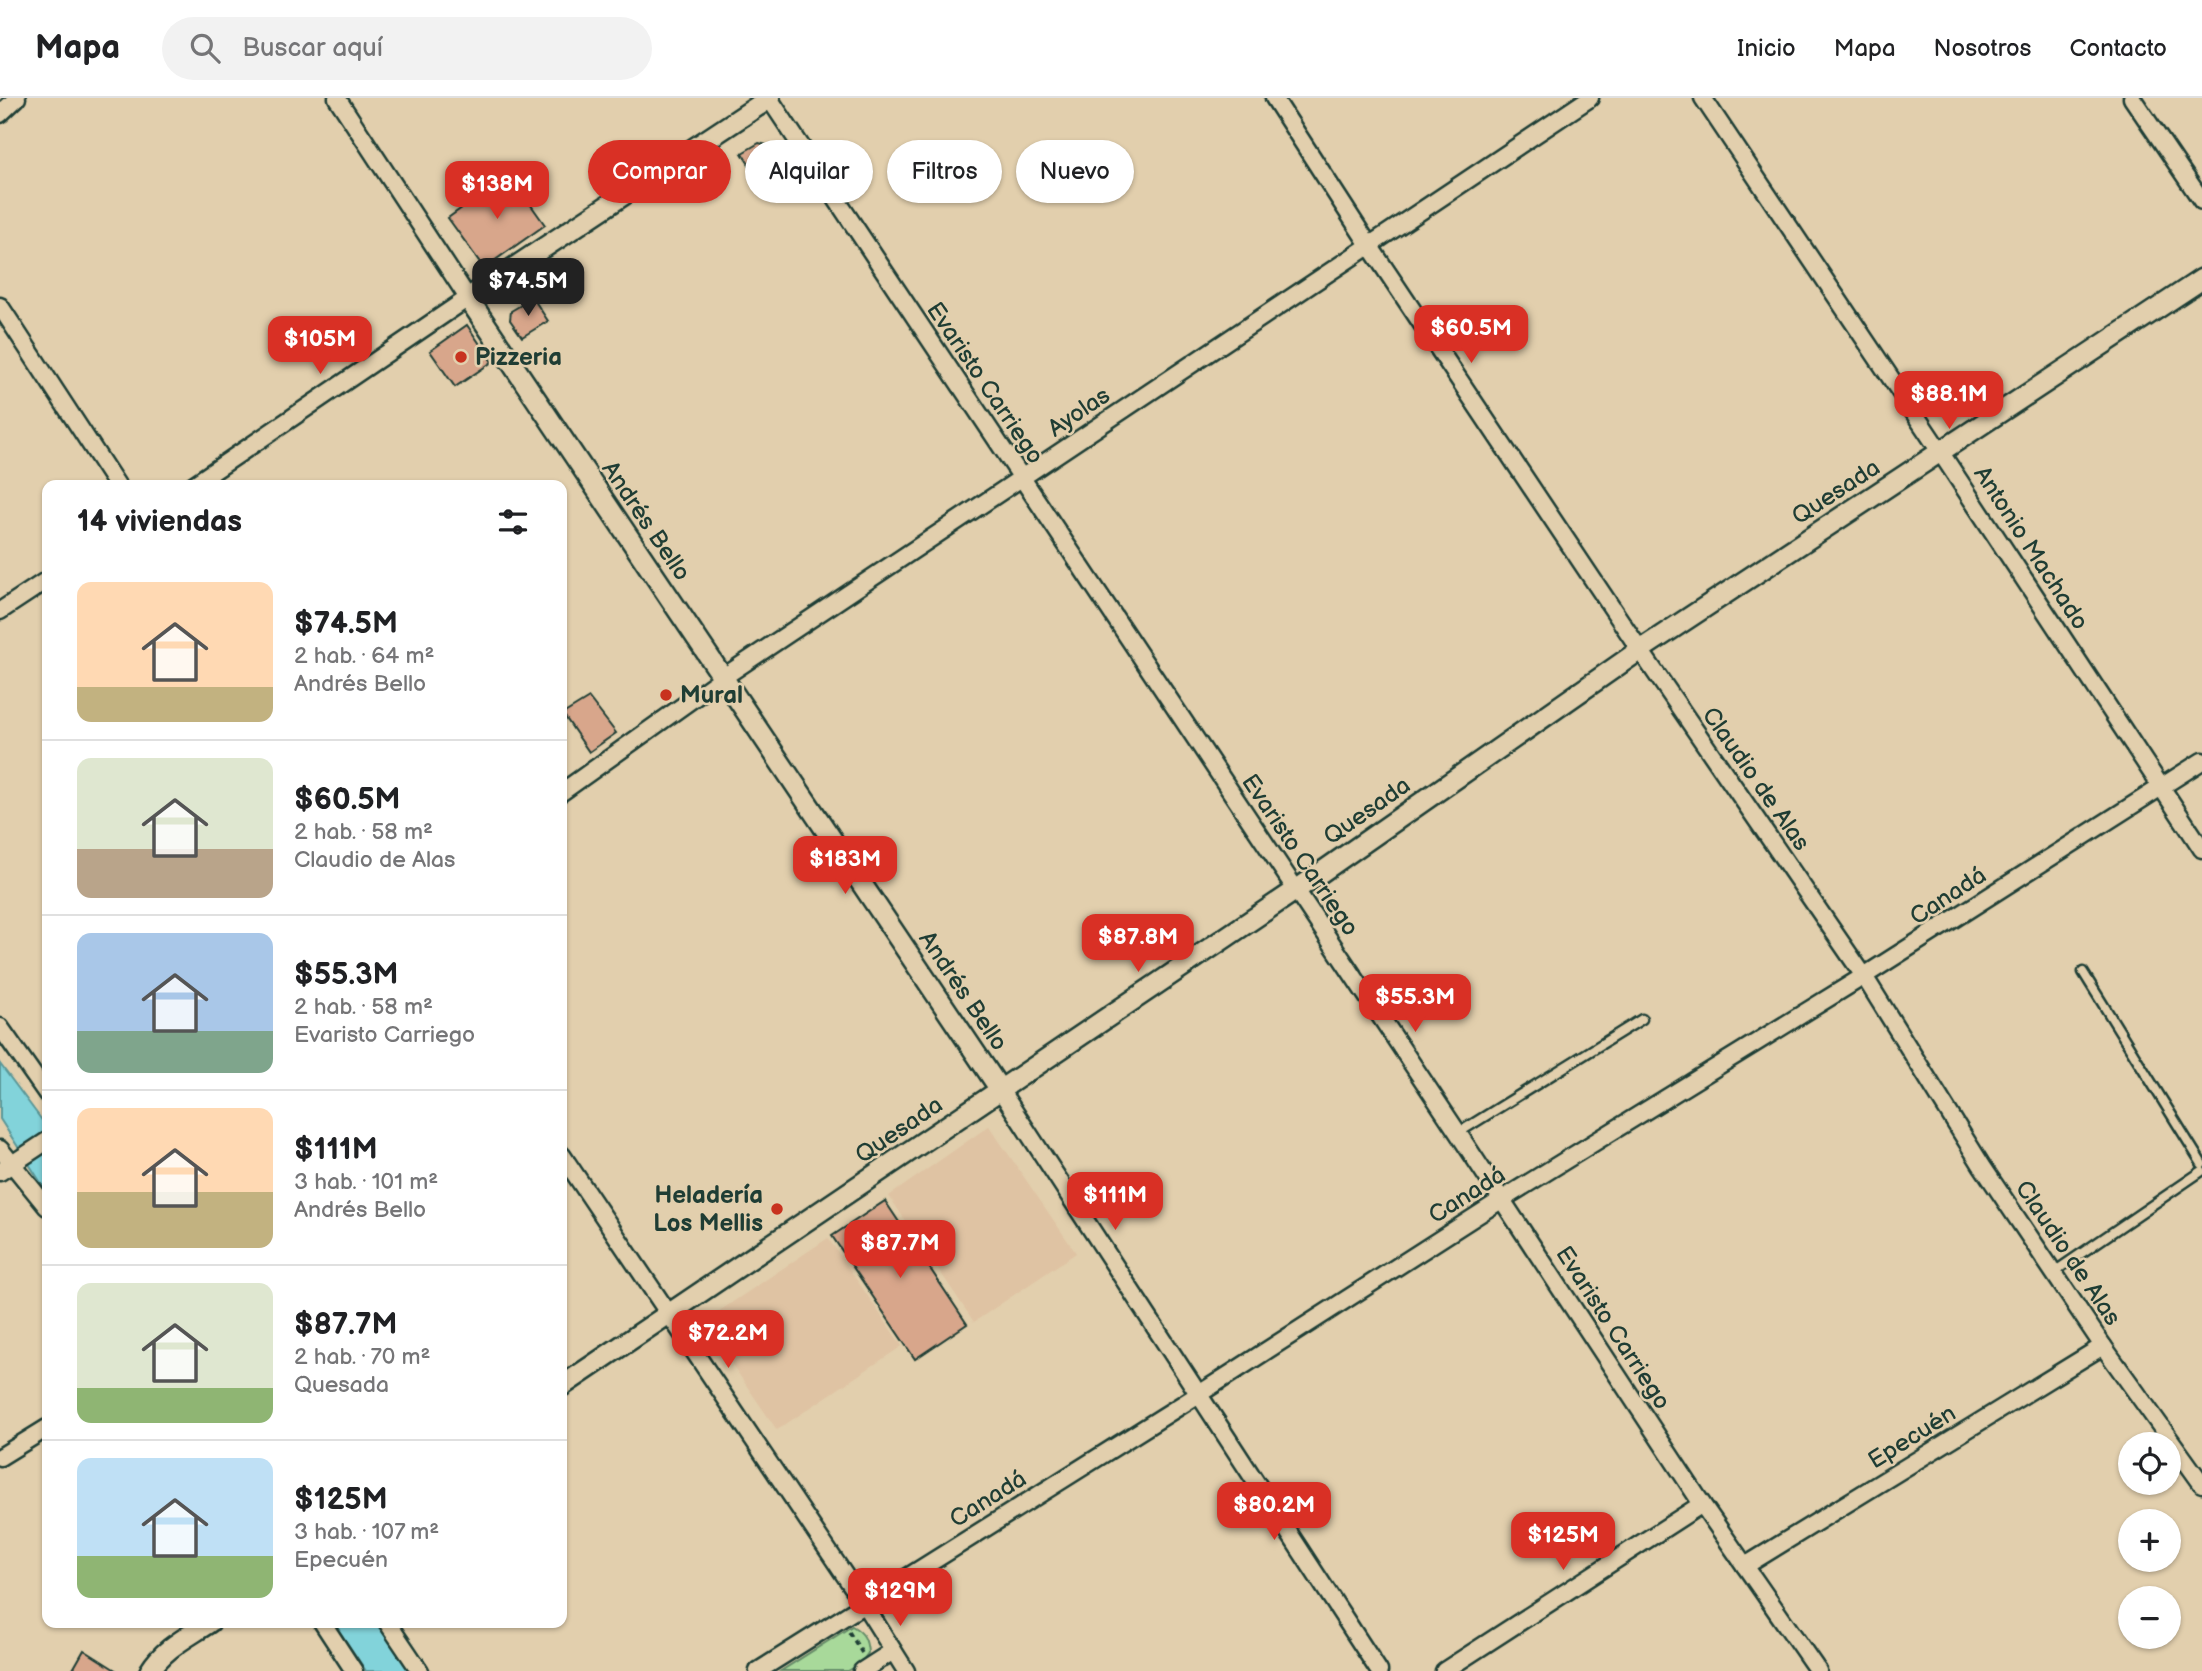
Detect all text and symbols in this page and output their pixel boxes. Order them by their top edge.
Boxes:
search box [162,17,652,80]
text: Mapa [35,28,120,68]
icon: search [186,29,224,67]
text: Buscar aquí [242,33,383,64]
text: Inicio [1737,34,1796,63]
text: Mapa [1834,34,1896,63]
text: Nosotros [1934,34,2031,63]
text: Contacto [2069,34,2167,63]
chip: Comprar [588,140,731,203]
chip: Alquilar [745,140,873,203]
chip: Filtros [887,140,1002,203]
chip: Nuevo [1016,140,1134,203]
pin: $138M [448,162,546,221]
text: $138M [461,170,533,198]
pin: $74.5M [471,258,585,318]
text: $74.5M [488,267,568,295]
street label: Evaristo Carriego [920,297,1050,469]
pin: $60.5M [1414,306,1528,365]
text: $60.5M [1430,314,1512,342]
pin: $105M [271,316,369,376]
text: $105M [284,325,356,353]
place label: Pizzeria [475,343,562,372]
marker: Pizzeria [453,349,469,365]
pin: $88.1M [1892,372,2006,431]
text: $88.1M [1910,380,1988,408]
street label: Ayolas [1042,381,1116,443]
street label: Quesada [1787,453,1885,531]
street label: Andrés Bello [595,456,697,586]
street label: Antonio Machado [1967,461,2095,635]
icon: filters [494,503,532,541]
text: 14 viviendas [77,504,242,540]
text: $74.5M [294,606,398,642]
icon: home [133,610,217,694]
text: 2 hab. · 64 m² [294,642,434,670]
text: Andrés Bello [294,670,426,698]
place label: Mural [680,681,743,710]
marker: Mural [658,687,674,703]
street label: Claudio de Alas [1696,702,1816,856]
street label: Evaristo Carriego [1235,769,1365,941]
street label: Quesada [1318,771,1416,851]
text: $60.5M [294,782,400,818]
icon: home [133,786,217,870]
text: 2 hab. · 58 m² [294,818,433,846]
pin: $183M [796,836,894,896]
text: $183M [809,845,881,873]
text: Claudio de Alas [294,846,455,874]
street label: Canadá [1904,861,1992,931]
pin: $87.8M [1081,914,1195,974]
text: $87.8M [1098,923,1178,951]
street label: Andrés Bello [912,926,1014,1056]
text: $55.3M [294,957,398,993]
icon: home [133,961,217,1045]
pin: $55.3M [1358,974,1472,1034]
text: $55.3M [1375,983,1455,1011]
text: 2 hab. · 58 m² [294,993,433,1021]
text: Evaristo Carriego [294,1021,475,1049]
street label: Quesada [850,1090,948,1170]
text: $111M [294,1132,378,1168]
icon: home [133,1136,217,1220]
street label: Canadá [1423,1160,1511,1230]
text: 3 hab. · 101 m² [294,1168,438,1196]
pin: $111M [1066,1172,1164,1232]
street label: Claudio de Alas [2009,1175,2127,1331]
place label: Heladería Los Mellis [653,1181,763,1238]
text: $111M [1083,1181,1147,1209]
text: Andrés Bello [294,1196,426,1224]
marker: Heladería Los Mellis [769,1201,785,1217]
pin: $87.7M [843,1220,957,1280]
text: $87.7M [860,1229,940,1257]
street label: Evaristo Carriego [1549,1241,1677,1415]
text: $87.7M [294,1307,397,1343]
pin: $72.2M [671,1310,785,1370]
icon: home [133,1311,217,1395]
text: $72.2M [688,1319,768,1347]
text: 2 hab. · 70 m² [294,1343,431,1371]
text: Quesada [294,1371,389,1399]
street label: Epecuén [1863,1399,1961,1475]
map controls [2118,1432,2181,1649]
button: locate [2118,1432,2181,1495]
street label: Canadá [944,1464,1032,1534]
text: $125M [294,1482,388,1518]
pin: $80.2M [1217,1482,1331,1542]
icon: home [133,1486,217,1570]
text: $80.2M [1233,1491,1315,1519]
button: + [2118,1509,2181,1572]
pin: $125M [1514,1512,1612,1572]
text: 3 hab. · 107 m² [294,1518,439,1546]
text: $125M [1527,1521,1599,1549]
text: Epecuén [294,1546,388,1574]
pin: $129M [851,1568,949,1628]
text: $129M [864,1577,936,1605]
button: − [2118,1586,2181,1649]

